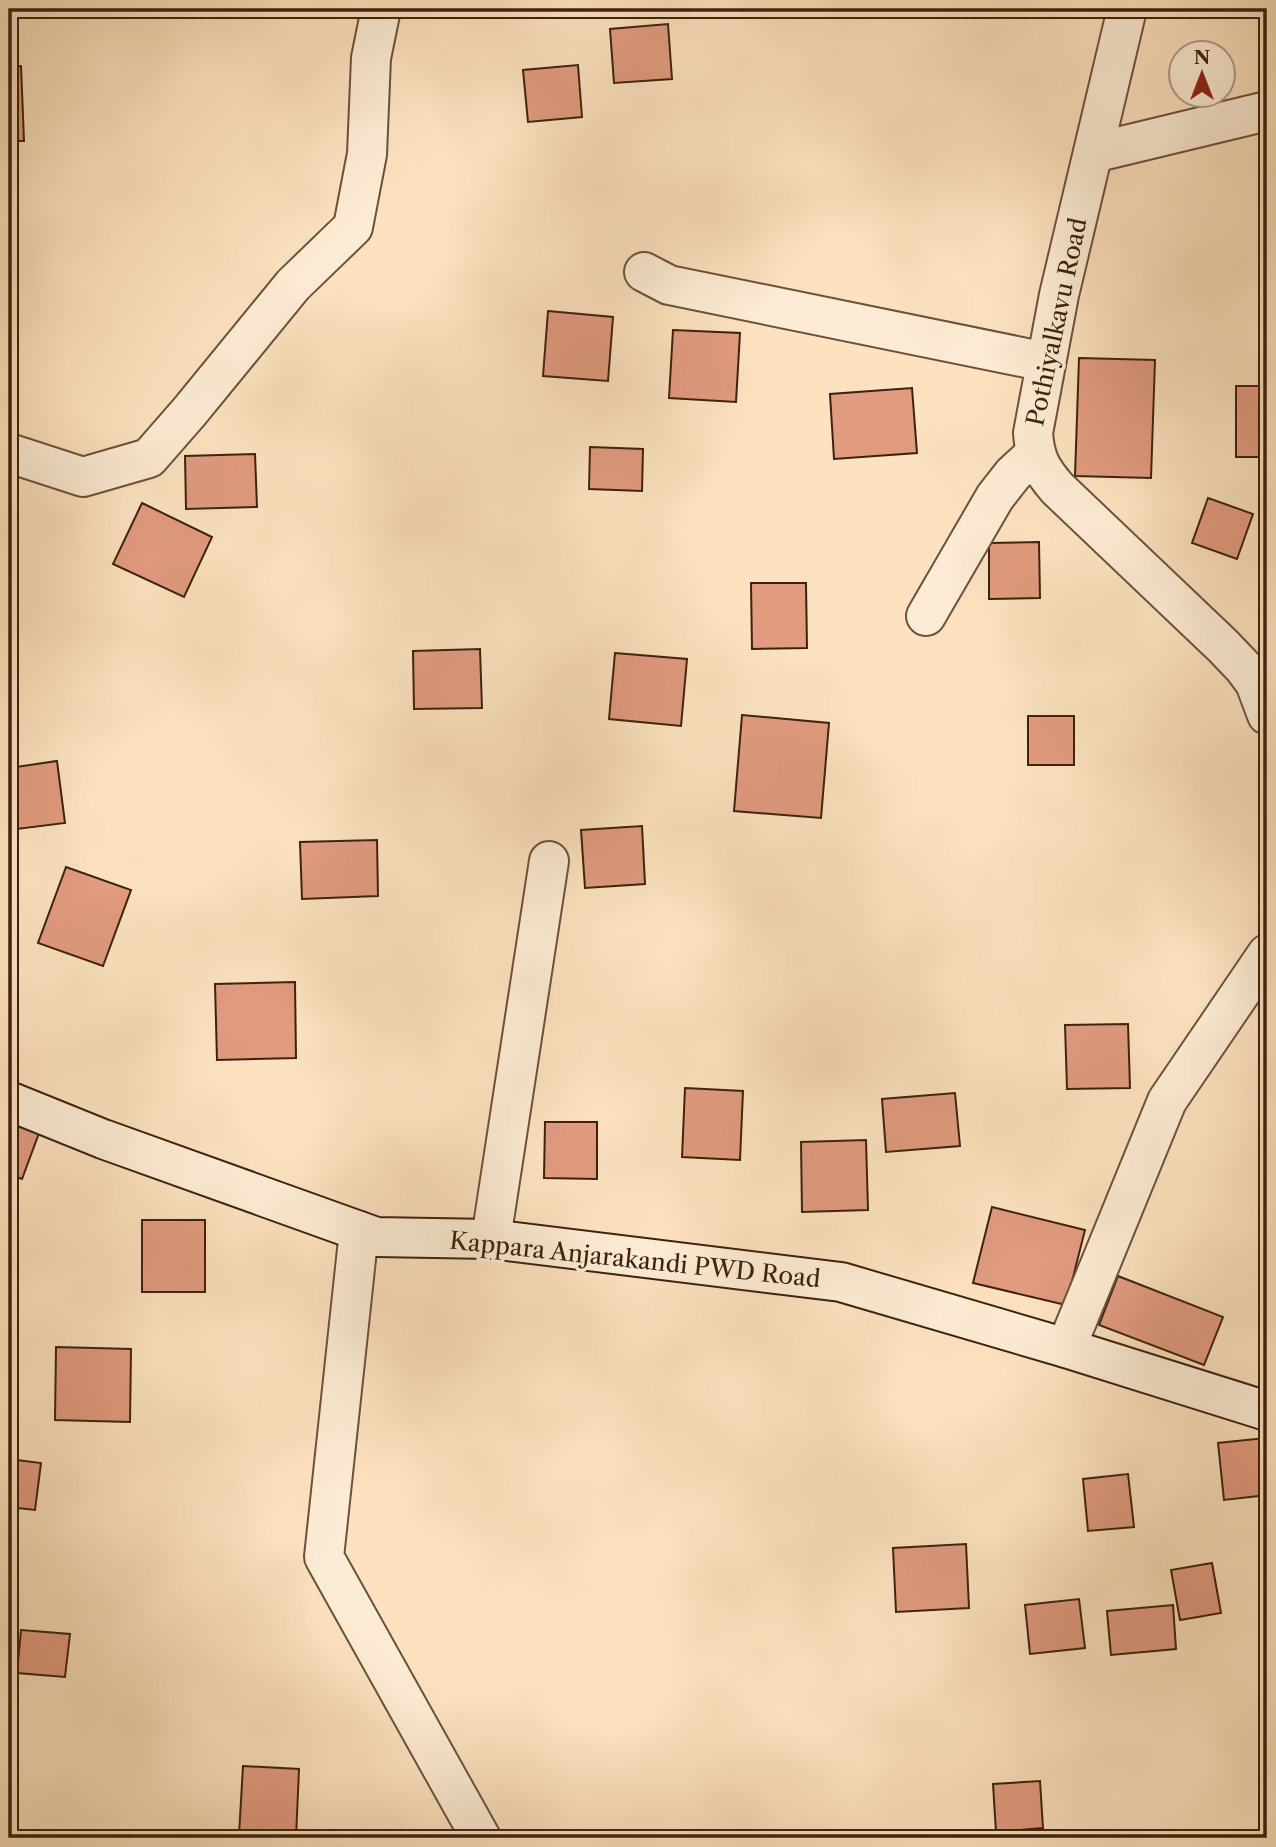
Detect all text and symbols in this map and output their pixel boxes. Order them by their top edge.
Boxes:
north arrow [1168,38,1238,108]
text: N [1194,46,1210,69]
street label: Pothiyalkavu Road [1020,215,1093,429]
street label: Kappara Anjarakandi PWD Road [448,1226,822,1293]

